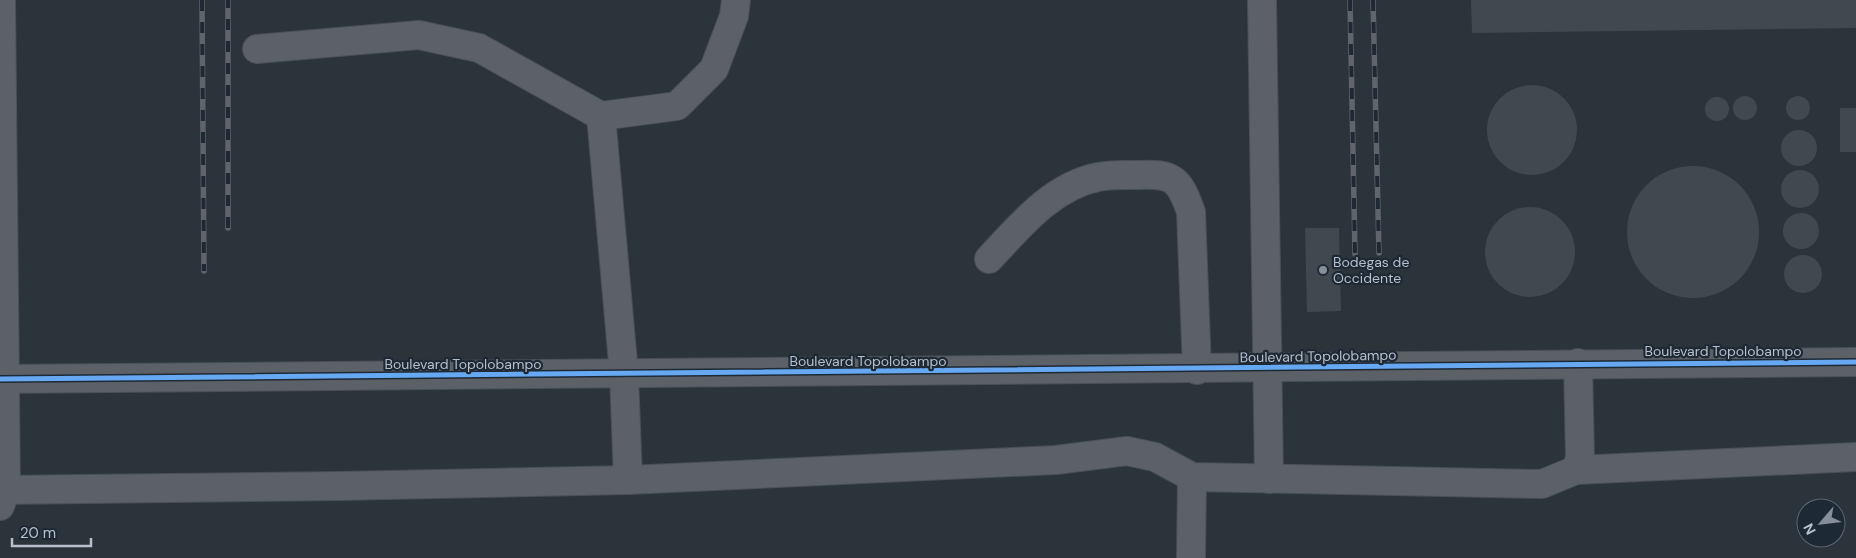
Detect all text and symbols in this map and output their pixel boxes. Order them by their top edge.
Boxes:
place label: Bodegas de Occidente [1333,253,1409,287]
marker: Bodegas de Occidente [1317,264,1329,276]
street label: Boulevard Topolobampo [1645,342,1801,360]
street label: Boulevard Topolobampo [1239,346,1397,366]
street label: Boulevard Topolobampo [790,352,946,370]
street label: Boulevard Topolobampo [385,355,541,373]
north arrow [1796,498,1846,548]
scale bar [12,516,91,548]
text: N [1799,520,1820,538]
text: 20 m [20,523,56,543]

